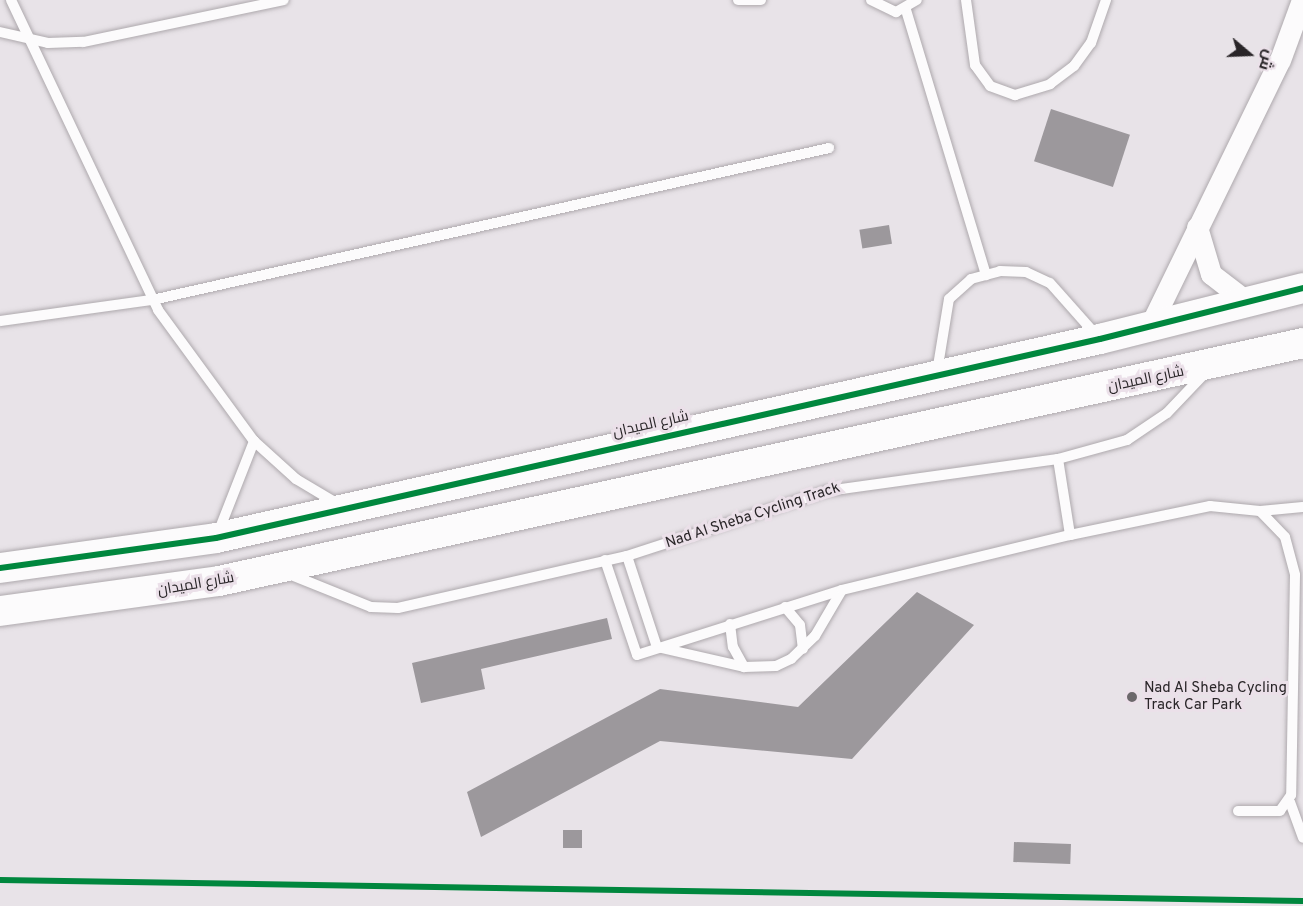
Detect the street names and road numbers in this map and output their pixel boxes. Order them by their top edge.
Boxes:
street label: شارع الميدان [1106,363,1186,397]
street label: شارع الميدان [611,408,691,442]
street label: Nad Al Sheba Cycling Track [663,479,843,553]
street label: شارع الميدان [156,569,236,601]

